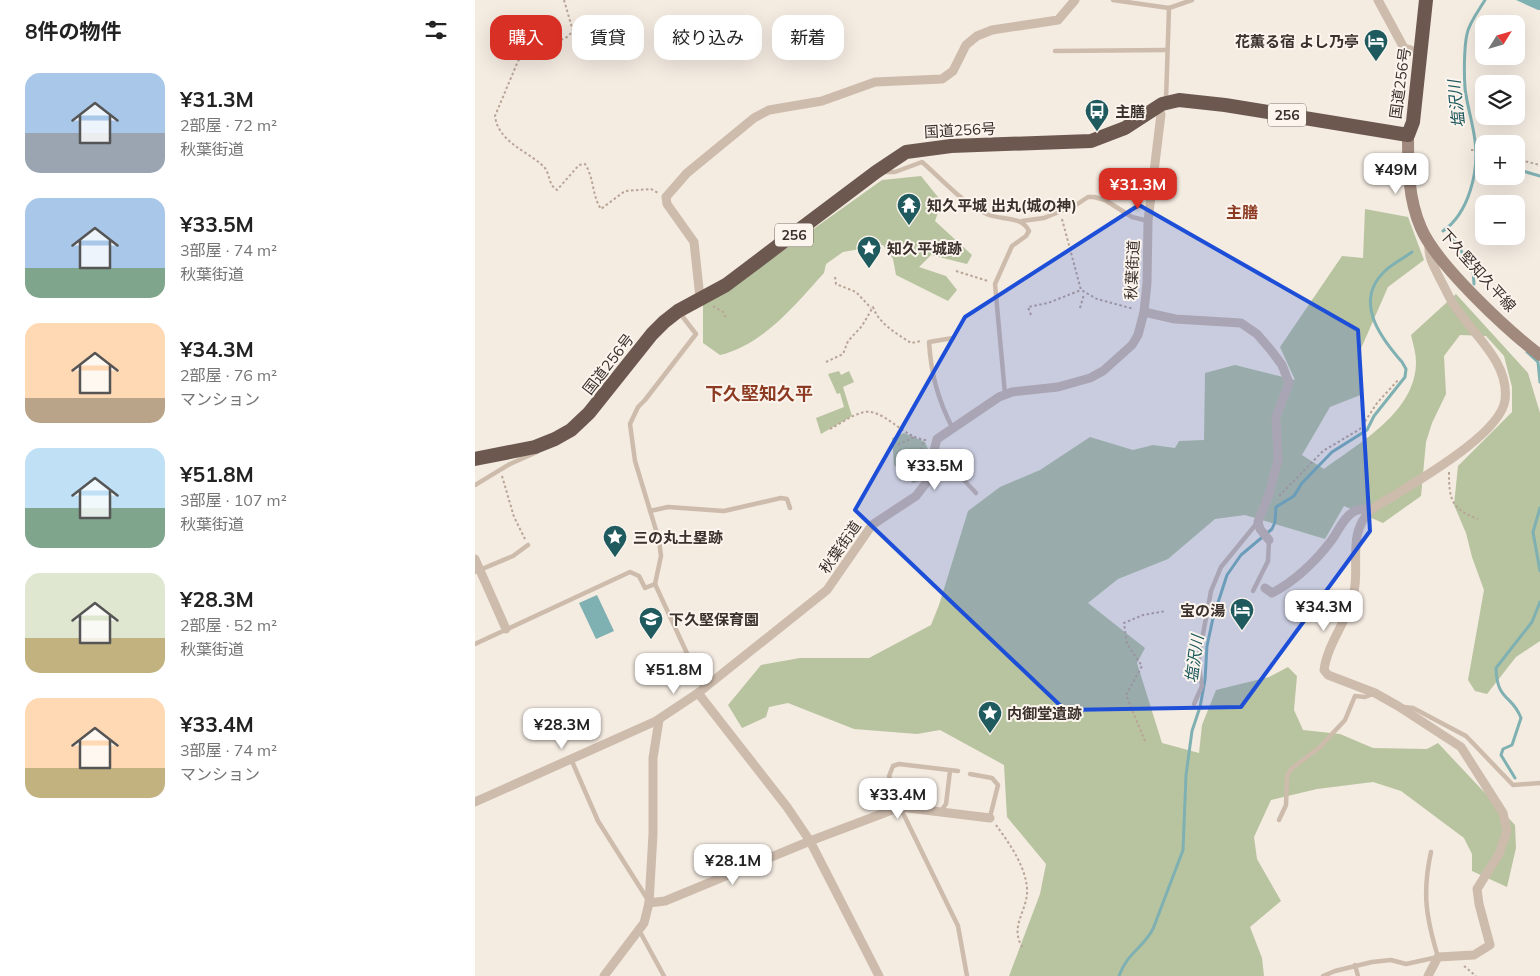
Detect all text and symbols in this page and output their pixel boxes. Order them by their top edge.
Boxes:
chip: 購入 [490,15,562,60]
chip: 賃貸 [572,15,644,60]
chip: 絞り込み [654,15,762,60]
chip: 新着 [772,15,844,60]
north arrow [1475,15,1525,65]
map controls [1475,15,1525,245]
icon: filters [422,16,450,44]
text: 8件の物件 [25,18,122,44]
hotel icon: 花薫る宿 よし乃亭 [1363,28,1389,62]
place label: 花薫る宿 よし乃亭 [1235,32,1359,51]
street label: 国道256号 [1386,46,1414,120]
button: layers [1475,75,1525,125]
water label: 塩沢川 [1443,77,1468,129]
text: ¥31.3M [180,86,254,112]
icon: home [65,93,125,153]
bus stop icon: 主膳 [1084,98,1110,132]
place label: 主膳 [1115,102,1145,121]
road number: 256 [1268,104,1306,126]
text: 2部屋 · 72 m² [180,115,277,135]
street label: 国道256号 [924,119,996,141]
button: + [1475,135,1525,185]
text: 秋葉街道 [180,139,244,159]
pin: ¥49M [1366,152,1426,195]
text: ¥49M [1375,159,1417,179]
pin: ¥31.3M [1097,168,1179,210]
text: ¥31.3M [1110,174,1166,194]
temple icon: 知久平城 出丸(城の神) [896,192,922,226]
button: − [1475,195,1525,245]
place label: 知久平城 出丸(城の神) [927,196,1077,215]
district label: 主膳 [1226,202,1258,222]
text: ¥33.5M [180,211,254,237]
icon: home [65,218,125,278]
road number: 256 [775,224,813,246]
street label: 下久堅知久平線 [1436,225,1520,315]
place icon: 知久平城跡 [856,235,882,269]
place label: 知久平城跡 [887,239,962,258]
text: 3部屋 · 74 m² [180,240,277,260]
street label: 秋葉街道 [1121,240,1143,300]
text: 秋葉街道 [180,264,244,284]
street label: 国道256号 [578,330,638,398]
text: ¥34.3M [180,336,254,362]
icon: home [65,343,125,403]
text: 2部屋 · 76 m² [180,365,277,385]
district label: 下久堅知久平 [705,382,813,405]
text: マンション [180,389,260,409]
pin: ¥33.5M [894,448,976,491]
text: ¥33.5M [907,455,963,475]
text: ¥51.8M [180,461,254,487]
icon: home [65,468,125,528]
text: 3部屋 · 107 m² [180,490,287,510]
text: 秋葉街道 [180,514,244,534]
street label: 秋葉街道 [815,517,865,577]
place icon: 三の丸土塁跡 [602,524,628,558]
place label: 三の丸土塁跡 [633,528,723,547]
text: ¥28.3M [180,586,254,612]
pin: ¥34.3M [1283,590,1365,632]
icon: home [65,593,125,653]
text: ¥34.3M [1296,596,1352,616]
hotel icon: 宝の湯 [1229,597,1255,631]
place label: 宝の湯 [1180,601,1225,620]
school or university icon: 下久堅保育園 [638,606,664,640]
place label: 下久堅保育園 [669,610,759,629]
text: 2部屋 · 52 m² [180,615,277,635]
water label: 塩沢川 [1181,632,1208,684]
text: 秋葉街道 [180,639,244,659]
pin: ¥51.8M [633,652,715,695]
text: ¥51.8M [646,659,702,679]
place icon: 内御堂遺跡 [977,700,1003,734]
place label: 内御堂遺跡 [1007,704,1082,723]
pin: ¥28.3M [521,708,603,750]
text: ¥33.4M [180,711,254,737]
text: ¥28.3M [534,714,590,734]
icon: home [65,718,125,778]
text: 3部屋 · 74 m² [180,740,277,760]
text: マンション [180,764,260,784]
pin: ¥33.4M [857,778,939,820]
text: ¥33.4M [870,784,926,804]
pin: ¥28.1M [692,844,774,886]
text: ¥28.1M [705,850,761,870]

